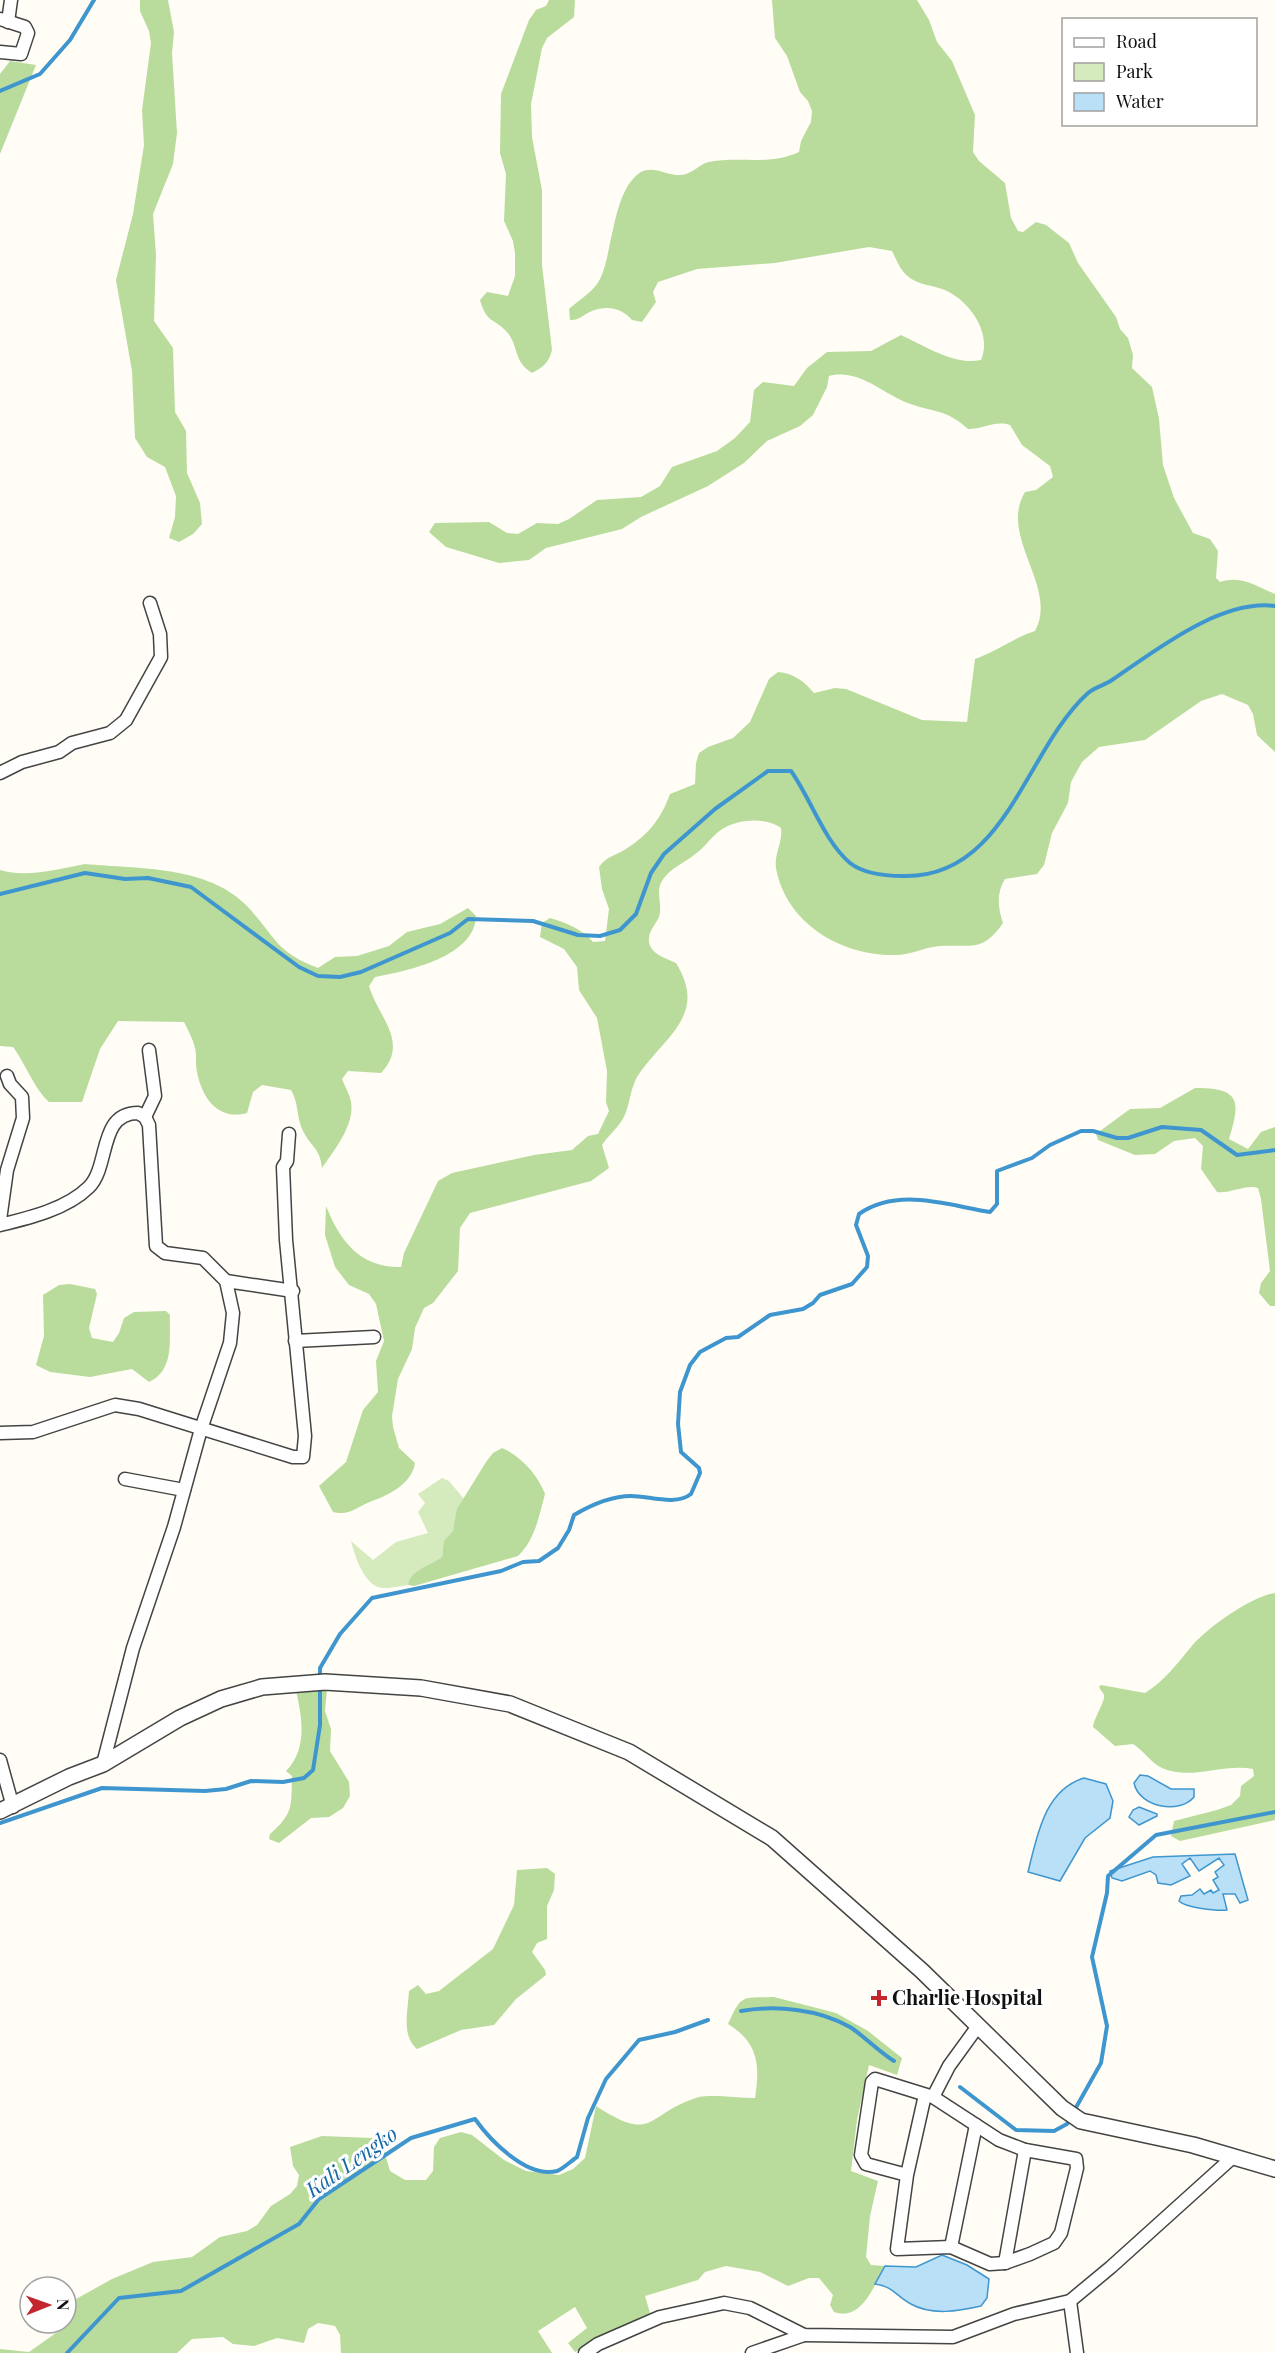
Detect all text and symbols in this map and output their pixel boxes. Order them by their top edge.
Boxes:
legend [1062,18,1257,126]
text: Road [1116,29,1157,53]
text: Park [1116,59,1153,83]
text: Water [1115,89,1164,113]
place label: Charlie Hospital [892,1983,1043,2010]
marker: Charlie Hospital [870,1989,888,2007]
water label: Kali Lengko [299,2118,402,2203]
north arrow [18,2275,78,2335]
text: N [53,2299,74,2311]

